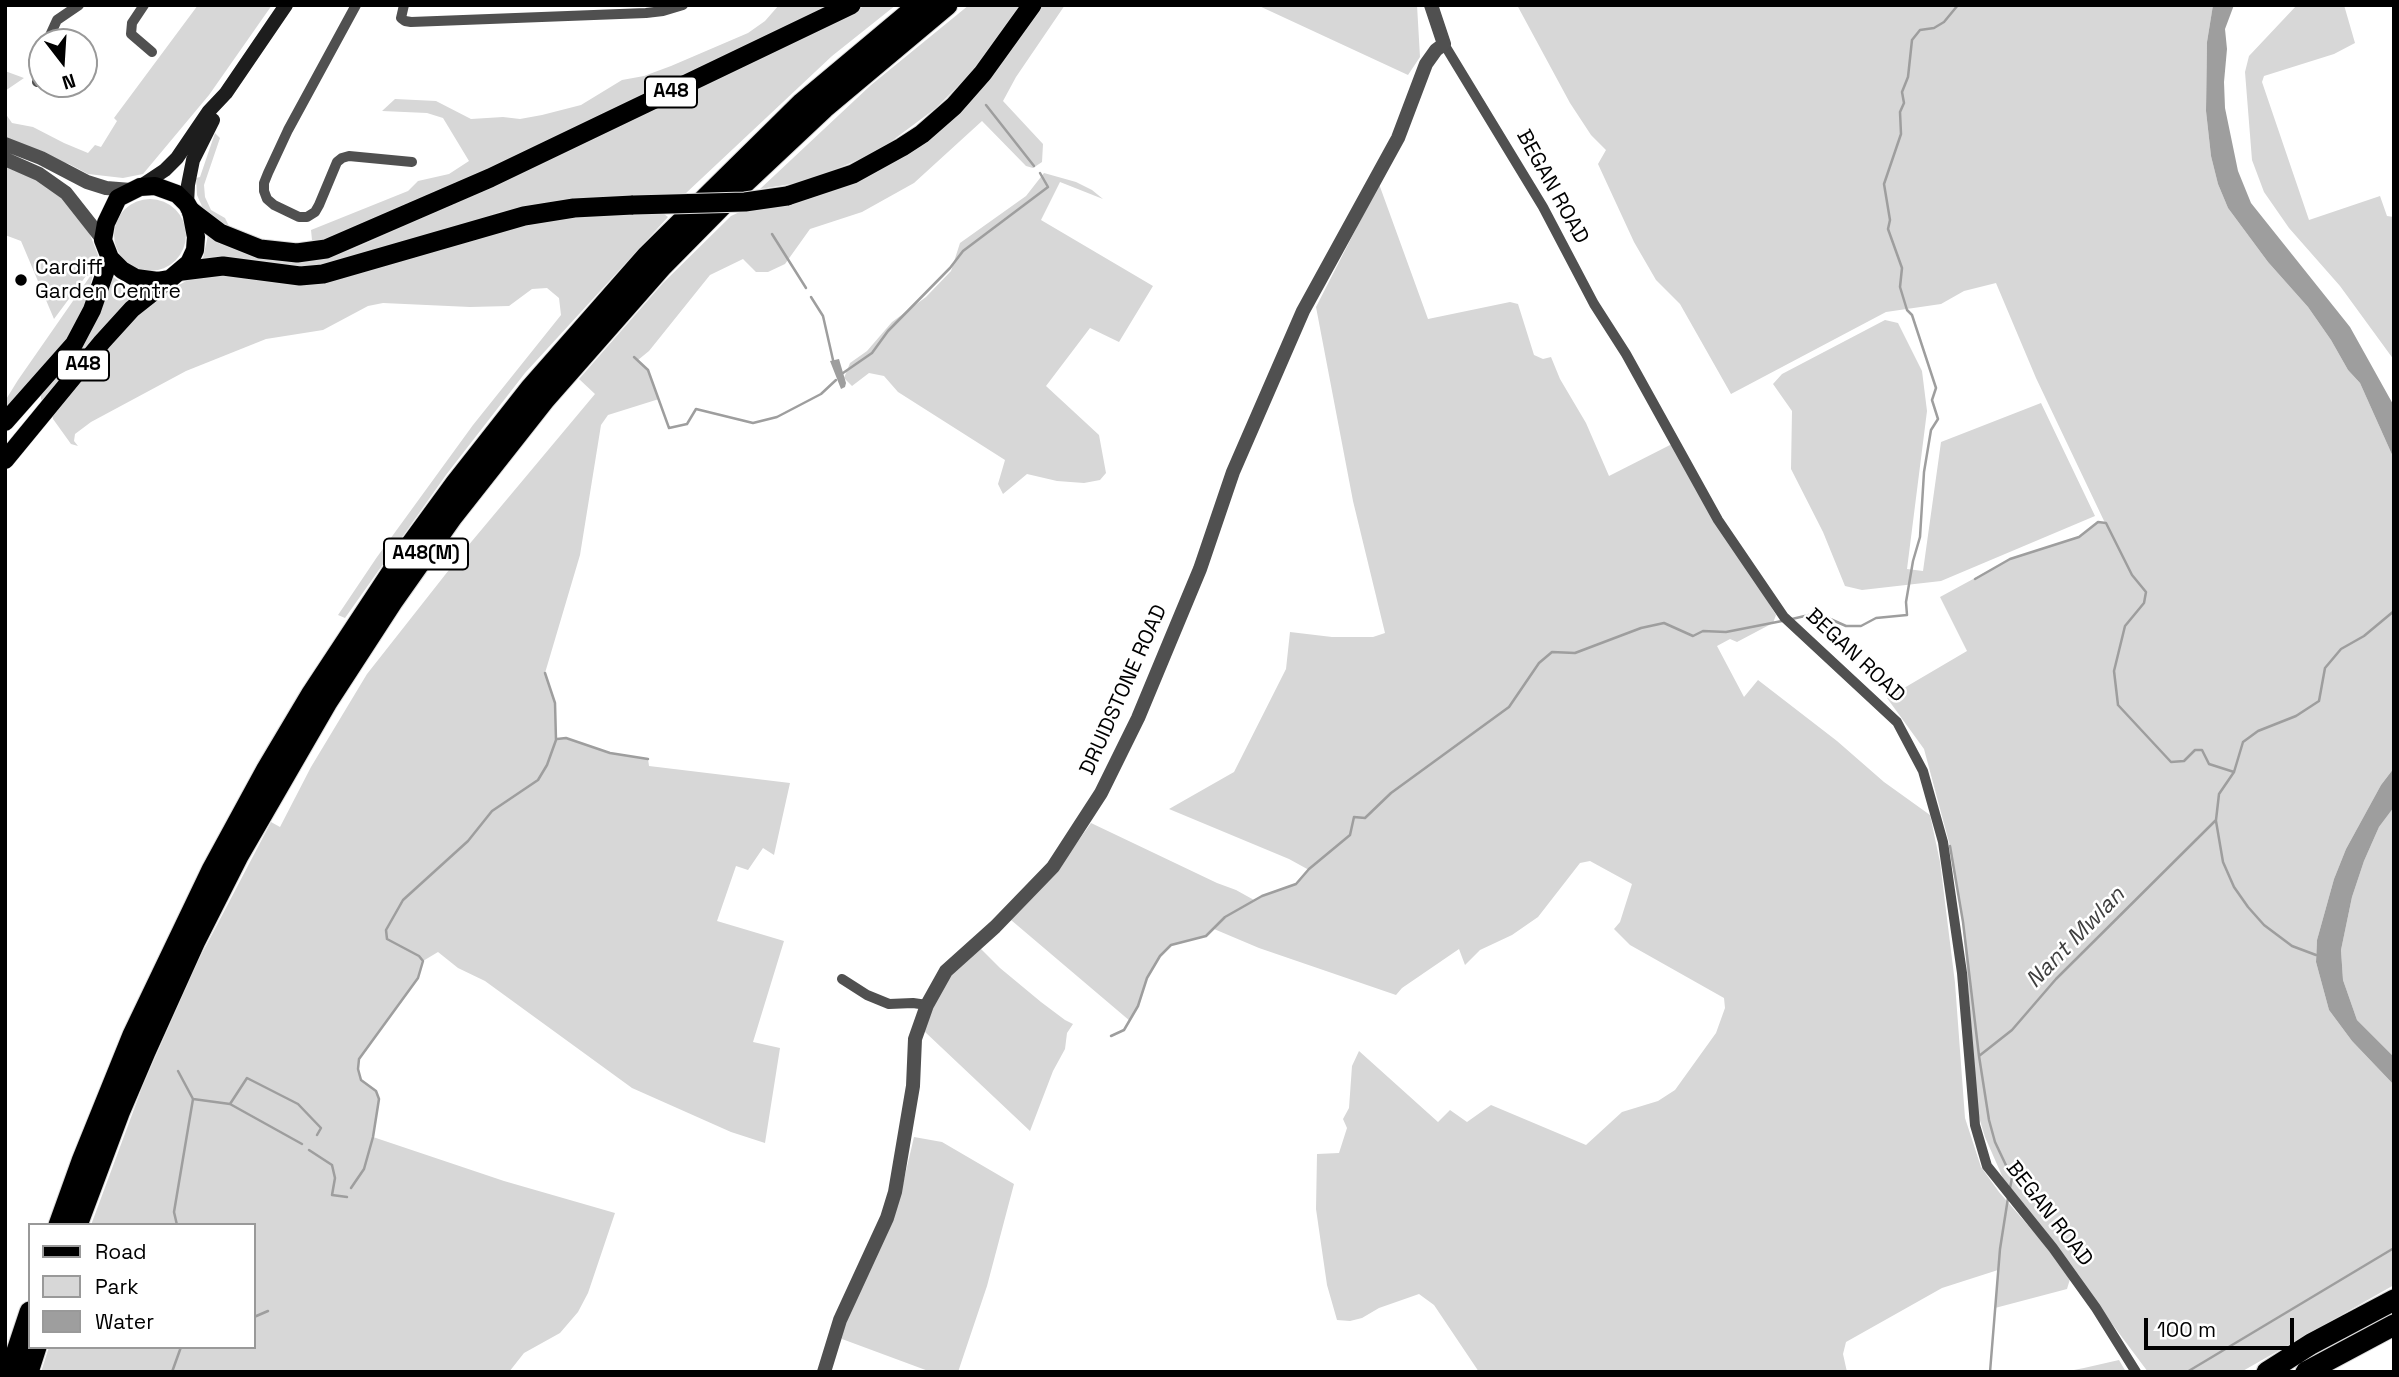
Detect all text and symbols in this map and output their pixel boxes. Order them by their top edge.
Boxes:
north arrow [28,28,98,98]
text: N [59,68,78,95]
road number: A48 [645,76,697,108]
street label: BEGAN ROAD [1510,126,1594,248]
place label: Cardiff Garden Centre [35,255,181,305]
marker: Cardiff Garden Centre [13,272,29,288]
road number: A48 [57,350,109,380]
road number: A48(M) [384,538,468,569]
street label: DRUIDSTONE ROAD [1075,601,1173,779]
street label: BEGAN ROAD [1800,604,1910,708]
water label: Nant Mwlan [2021,882,2131,994]
street label: BEGAN ROAD [2000,1156,2098,1272]
legend [28,1223,256,1349]
text: Road [95,1238,147,1265]
text: Park [95,1273,139,1300]
scale bar [2147,1304,2298,1348]
text: Water [95,1308,154,1335]
text: 100 m [2157,1316,2216,1343]

